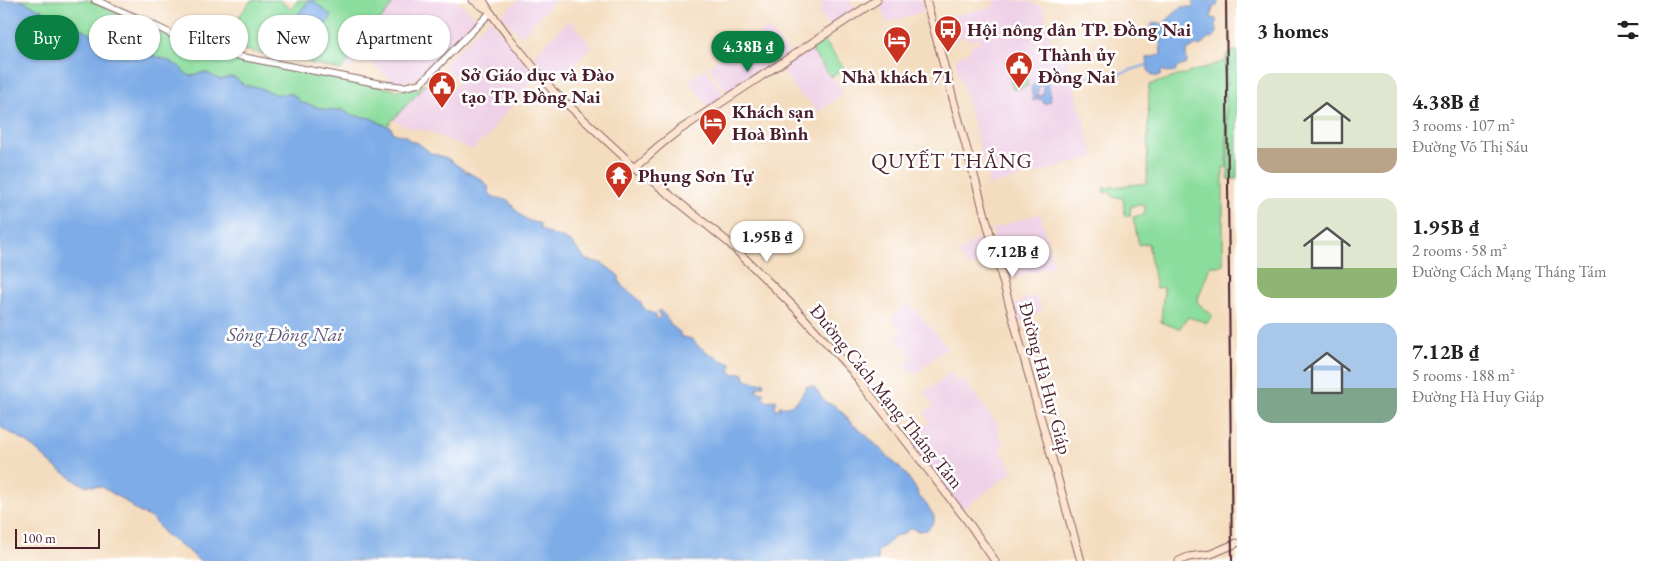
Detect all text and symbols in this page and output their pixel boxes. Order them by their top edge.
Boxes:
bus stop icon: Hội nông dân TP. Đồng Nai [933,14,963,53]
chip: Buy [15,15,79,60]
chip: Rent [89,15,160,60]
chip: Filters [170,15,248,60]
chip: New [258,15,328,60]
chip: Apartment [338,15,450,60]
icon: filters [1614,16,1642,44]
place label: Hội nông dân TP. Đồng Nai [967,17,1191,42]
text: 3 homes [1257,17,1329,44]
hotel icon: Nhà khách 71 [882,25,912,64]
pin: 4.38B ₫ [702,30,794,73]
text: 4.38B ₫ [722,36,774,57]
place label: Thành ủy Đồng Nai [1038,42,1116,89]
public building icon: Thành ủy Đồng Nai [1004,50,1034,89]
place label: Sở Giáo dục và Đào tạo TP. Đồng Nai [461,62,615,109]
place label: Nhà khách 71 [842,64,952,89]
public building icon: Sở Giáo dục và Đào tạo TP. Đồng Nai [427,70,457,109]
text: 4.38B ₫ [1412,88,1479,115]
icon: home [1297,93,1357,153]
place label: Khách sạn Hoà Bình [732,99,814,146]
hotel icon: Khách sạn Hoà Bình [698,107,728,146]
text: 3 rooms · 107 m² [1412,115,1515,136]
text: Đường Võ Thị Sáu [1412,136,1528,157]
district label: QUYẾT THẮNG [871,147,1033,175]
temple icon: Phụng Sơn Tự [604,160,634,199]
place label: Phụng Sơn Tự [638,163,754,188]
text: 1.95B ₫ [1412,213,1479,240]
icon: home [1297,218,1357,278]
pin: 1.95B ₫ [721,220,813,263]
text: 1.95B ₫ [741,226,793,247]
pin: 7.12B ₫ [967,236,1059,278]
text: 2 rooms · 58 m² [1412,240,1507,261]
text: 7.12B ₫ [987,241,1039,262]
text: Đường Cách Mạng Tháng Tám [1412,261,1606,282]
street label: Đường Cách Mạng Tháng Tám [804,299,969,494]
street label: Đường Hà Huy Giáp [1013,299,1078,457]
water label: Sông Đồng Nai [226,321,344,347]
text: 7.12B ₫ [1412,338,1479,365]
icon: home [1297,343,1357,403]
text: 5 rooms · 188 m² [1412,365,1515,386]
text: Đường Hà Huy Giáp [1412,386,1544,407]
scale bar [15,526,100,549]
text: 100 m [22,529,56,547]

